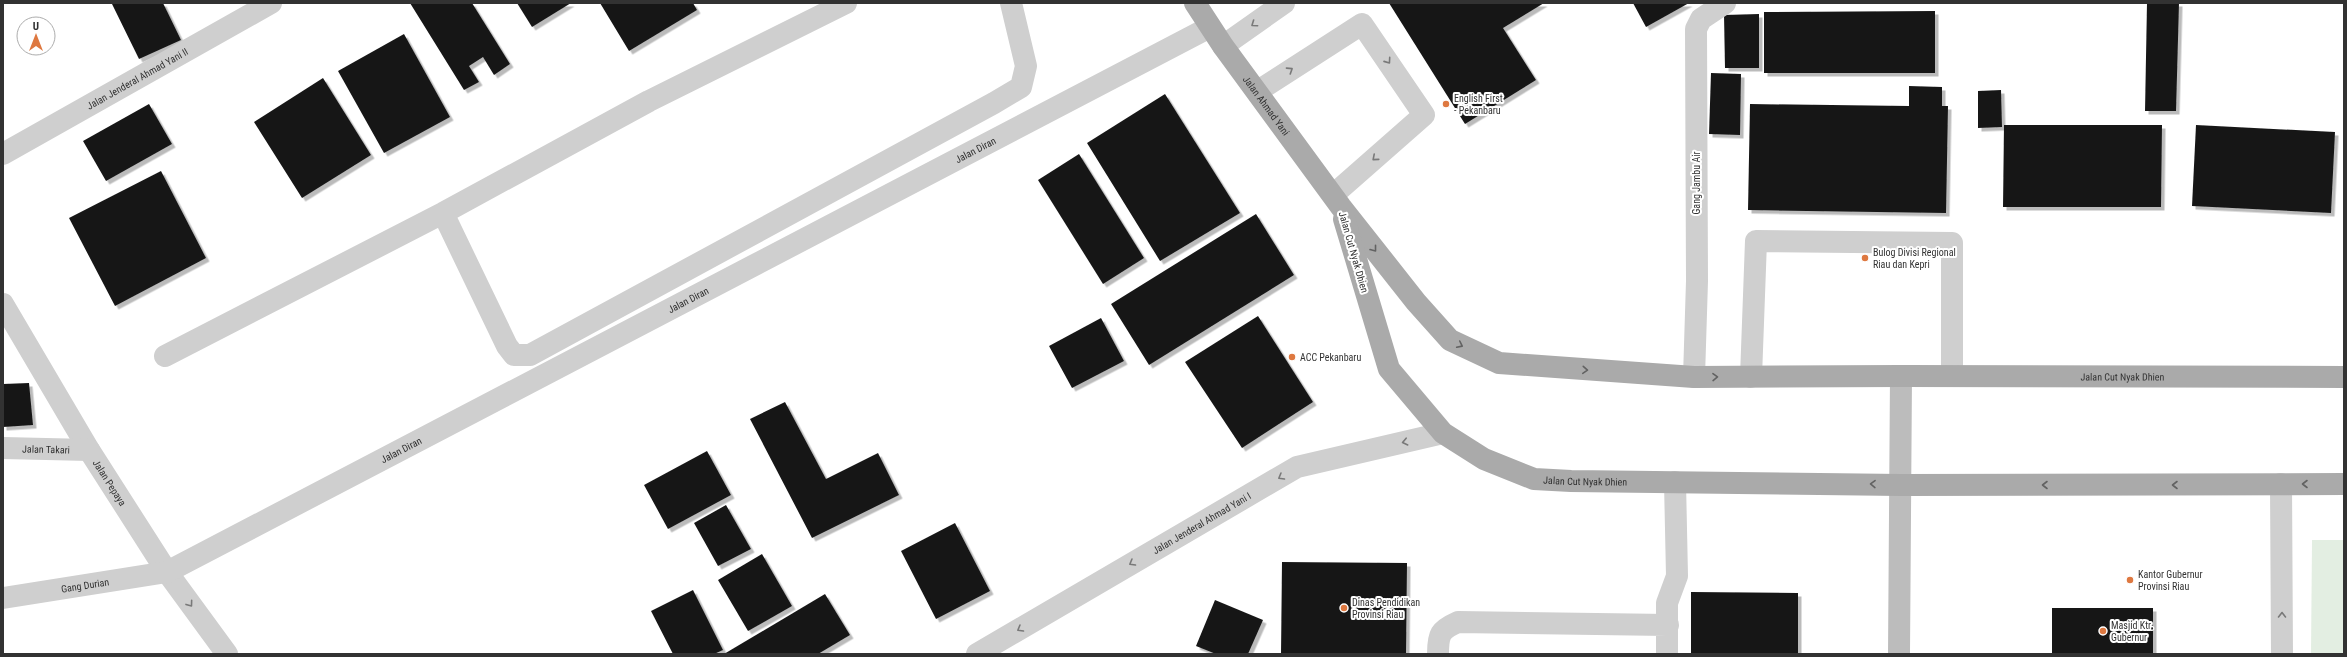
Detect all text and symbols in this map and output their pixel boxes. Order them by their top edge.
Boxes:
north arrow [16,16,56,56]
one-way arrow [1251,19,1258,26]
text: U [33,20,39,33]
street label: Jalan Jenderal Ahmad Yani II [85,46,190,112]
one-way arrow [1383,57,1390,64]
one-way arrow [1286,68,1293,75]
street label: Jalan Ahmad Yani [1241,74,1292,138]
place label: English First - Pekanbaru [1454,93,1503,116]
marker: English First - Pekanbaru [1441,99,1451,109]
street label: Jalan Diran [953,135,998,165]
street label: Gang Jambu Air [1691,151,1702,215]
one-way arrow [1372,153,1380,160]
street label: Jalan Cut Nyak Dhien [1337,210,1370,294]
one-way arrow [1369,244,1376,251]
place label: Bulog Divisi Regional Riau dan Kepri [1873,247,1956,270]
marker: Bulog Divisi Regional Riau dan Kepri [1860,253,1870,263]
street label: Jalan Diran [666,285,711,315]
one-way arrow [1456,340,1463,347]
marker: ACC Pekanbaru [1287,352,1297,362]
place label: ACC Pekanbaru [1300,352,1361,363]
one-way arrow [1582,365,1588,374]
street label: Jalan Cut Nyak Dhien [2080,371,2165,383]
one-way arrow [1712,373,1718,381]
street label: Jalan Diran [379,435,424,465]
one-way arrow [1402,438,1409,446]
street label: Jalan Takari [22,443,70,456]
street label: Jalan Pepaya [91,458,128,508]
one-way arrow [1278,472,1285,479]
street label: Jalan Cut Nyak Dhien [1543,475,1627,488]
one-way arrow [1870,480,1876,489]
one-way arrow [2302,480,2308,488]
one-way arrow [2042,481,2048,489]
one-way arrow [2172,481,2178,489]
street label: Jalan Jenderal Ahmad Yani I [1151,490,1253,556]
one-way arrow [1129,559,1136,566]
place label: Kantor Gubernur Provinsi Riau [2138,569,2202,592]
marker: Kantor Gubernur Provinsi Riau [2125,575,2135,585]
street label: Gang Durian [60,576,110,595]
place label: Dinas Pendidikan Provinsi Riau [1352,597,1420,620]
one-way arrow [185,599,192,606]
marker: Dinas Pendidikan Provinsi Riau [1339,603,1349,613]
one-way arrow [2278,612,2286,618]
place label: Masjid Ktr. Gubernur [2111,620,2153,643]
one-way arrow [1017,624,1024,632]
marker: Masjid Ktr. Gubernur [2098,626,2108,636]

